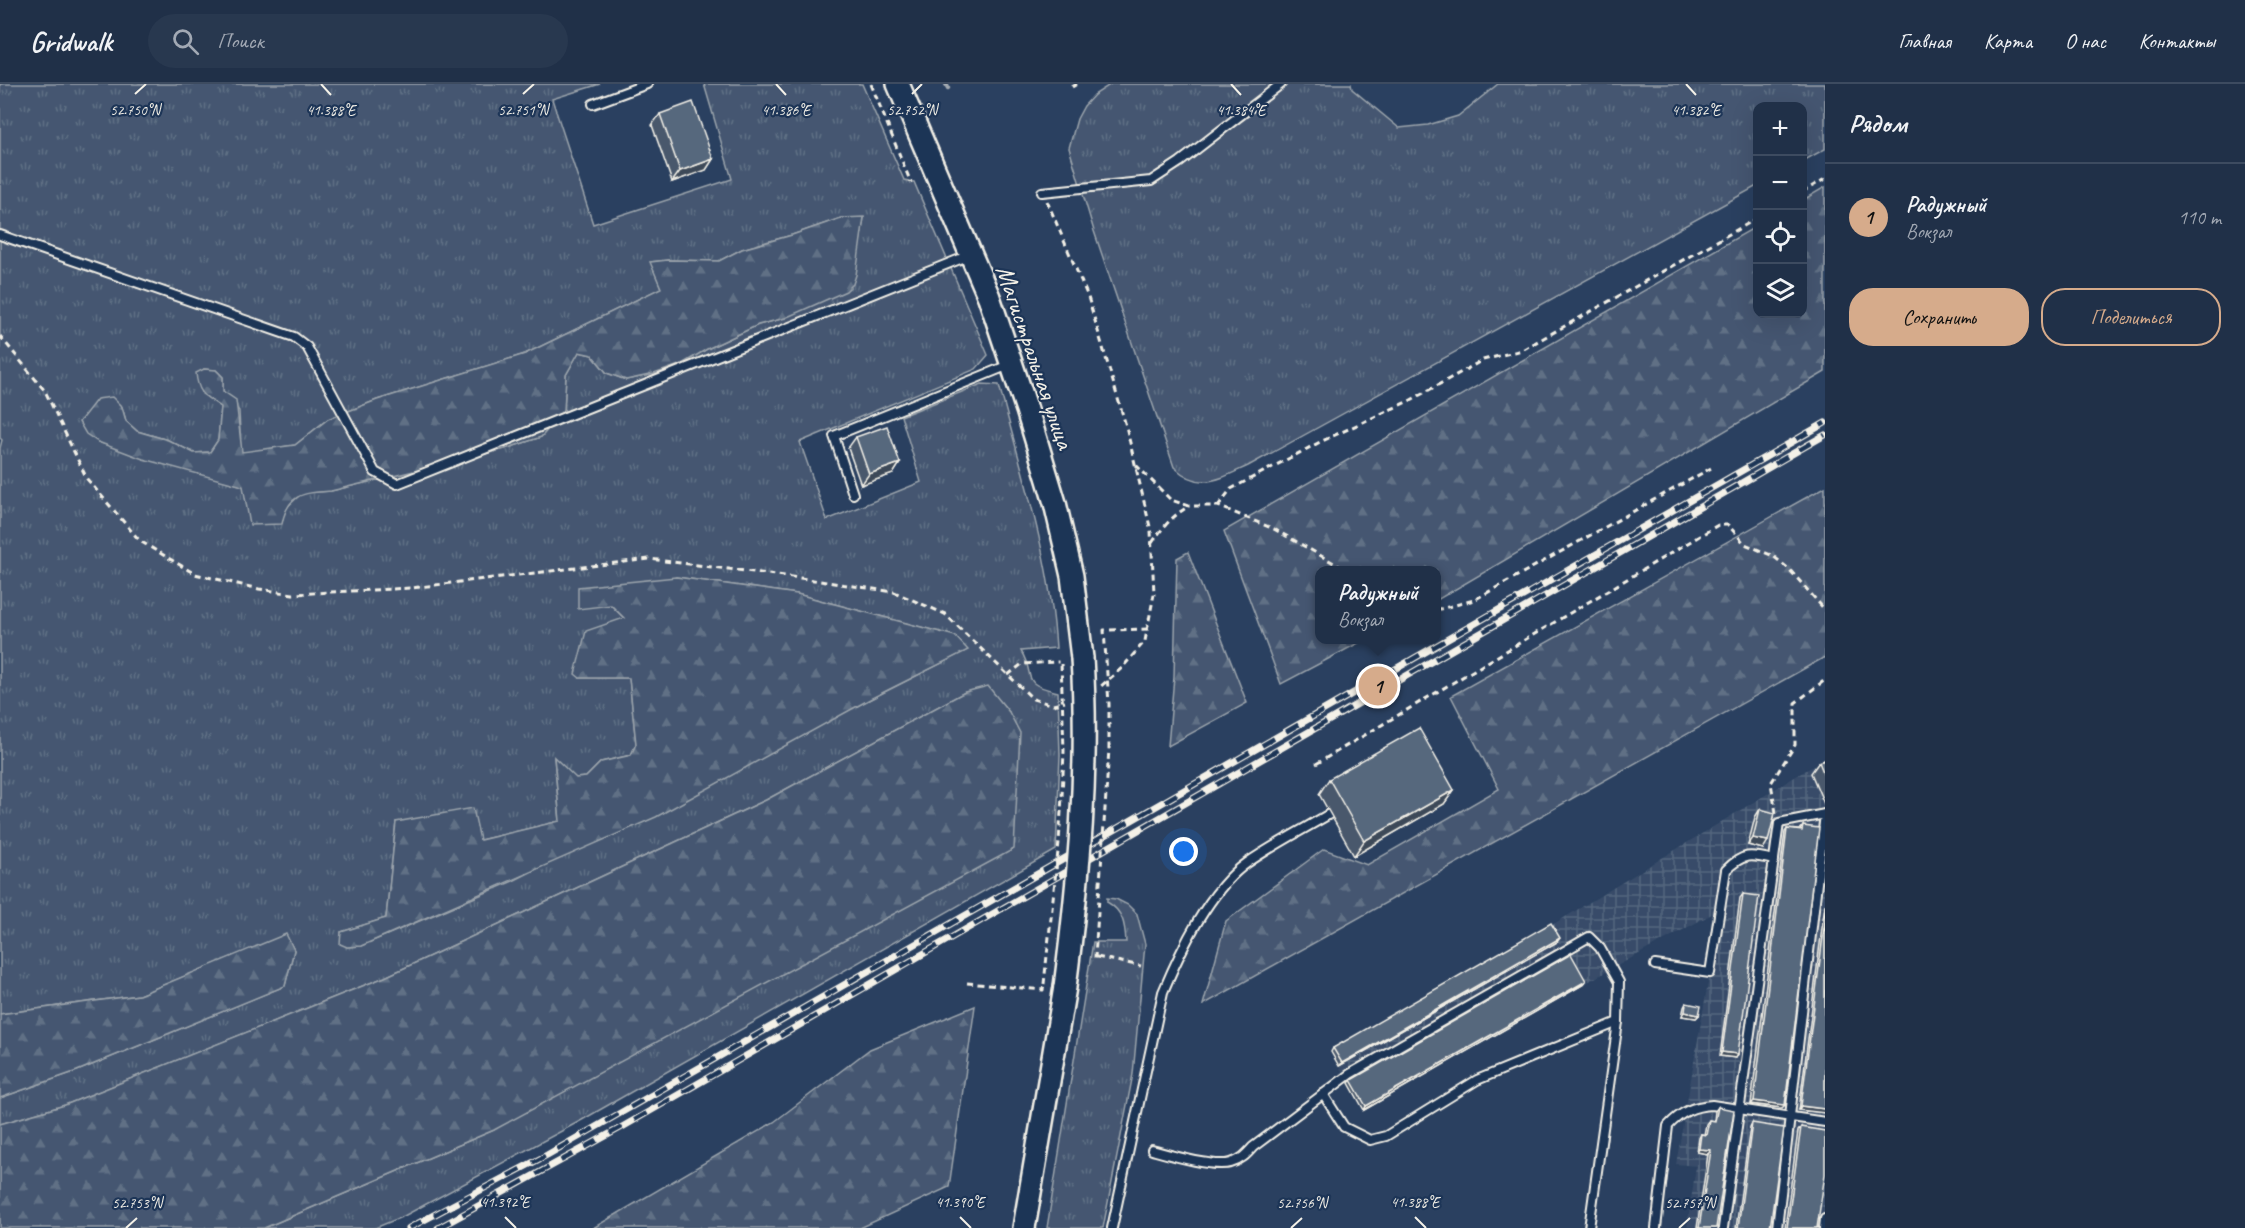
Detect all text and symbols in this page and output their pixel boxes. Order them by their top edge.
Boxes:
search box [148,14,568,68]
text: Gridwalk [30,24,112,59]
icon: search [169,25,202,58]
text: Поиск [217,27,264,55]
text: Главная [1898,28,1951,54]
text: Карта [1984,28,2032,54]
text: О нас [2065,28,2106,54]
text: Контакты [2139,28,2215,54]
text: 52.750°N [110,101,163,120]
text: 41.388°E [307,101,358,120]
text: 52.751°N [498,101,551,120]
text: 41.386°E [762,101,813,120]
text: 52.752°N [887,101,940,120]
text: 41.384°E [1217,101,1268,120]
text: 41.382°E [1672,101,1723,120]
map controls [1753,102,1807,318]
button: + [1753,102,1807,156]
text: Рядом [1849,107,1907,140]
button: − [1753,156,1807,210]
text: Радужный [1906,191,1986,219]
text: 1 [1864,205,1873,230]
text: 110 m [2178,205,2221,230]
button: locate [1753,210,1807,264]
text: Вокзал [1906,219,1951,244]
street label: Магистральная улица [988,261,1082,455]
button: layers [1753,264,1807,318]
button: Сохранить [1849,288,2029,346]
button: Поделиться [2041,288,2221,346]
popup [1315,566,1441,644]
text: Радужный [1338,579,1418,607]
text: Вокзал [1338,607,1383,632]
pin: 1 [1358,664,1398,708]
your location [1169,837,1198,866]
text: 41.392°E [481,1193,532,1212]
text: 41.390°E [936,1193,987,1212]
text: 41.388°E [1391,1193,1442,1212]
text: 52.753°N [112,1194,165,1213]
text: 52.756°N [1277,1194,1330,1213]
text: 52.757°N [1665,1194,1718,1213]

